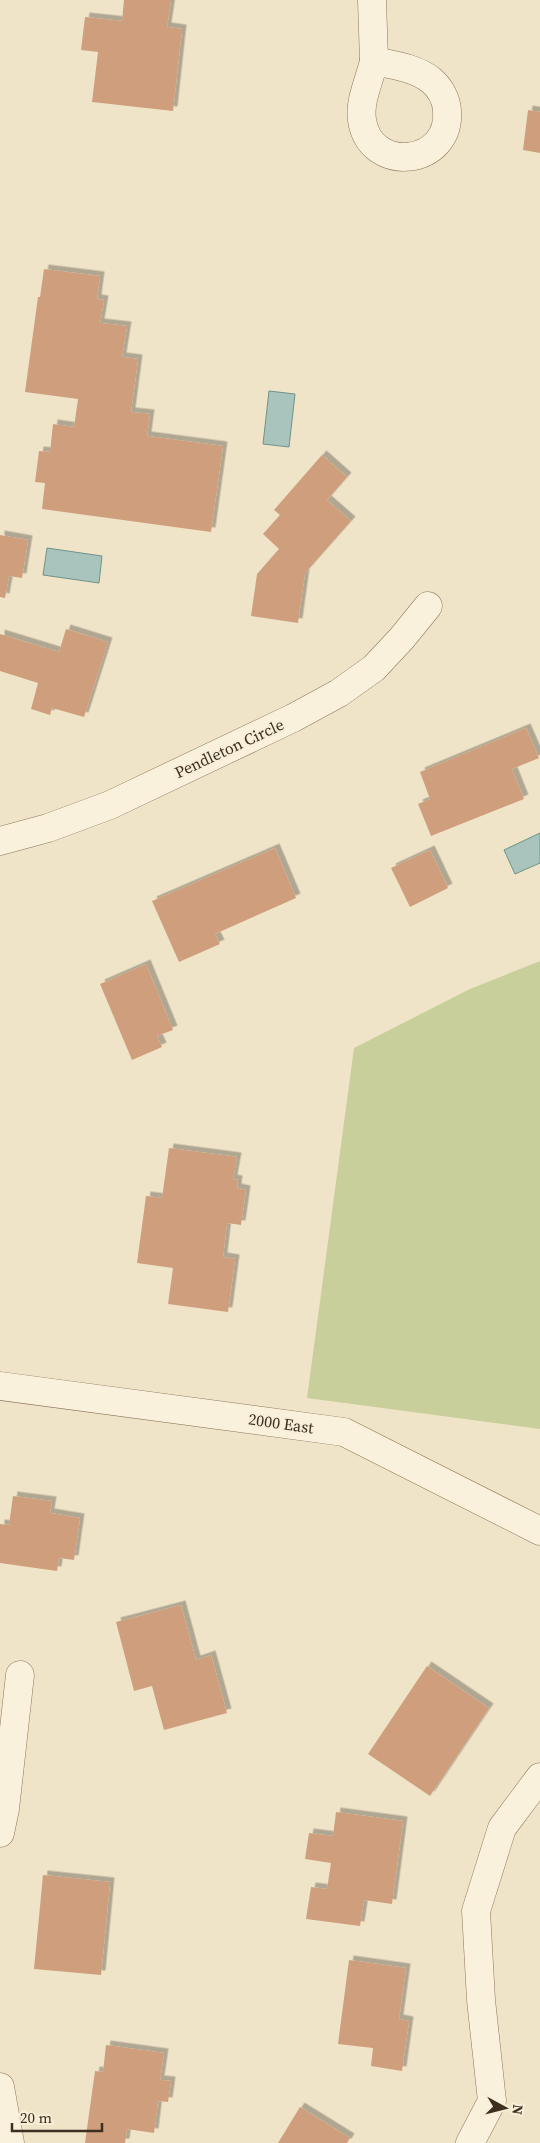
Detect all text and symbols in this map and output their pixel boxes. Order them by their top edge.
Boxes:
street label: Pendleton Circle [171,713,287,783]
street label: 2000 East [247,1408,316,1439]
north arrow [480,2083,530,2133]
scale bar [12,2100,102,2132]
text: N [507,2103,528,2116]
text: 20 m [20,2107,52,2128]

